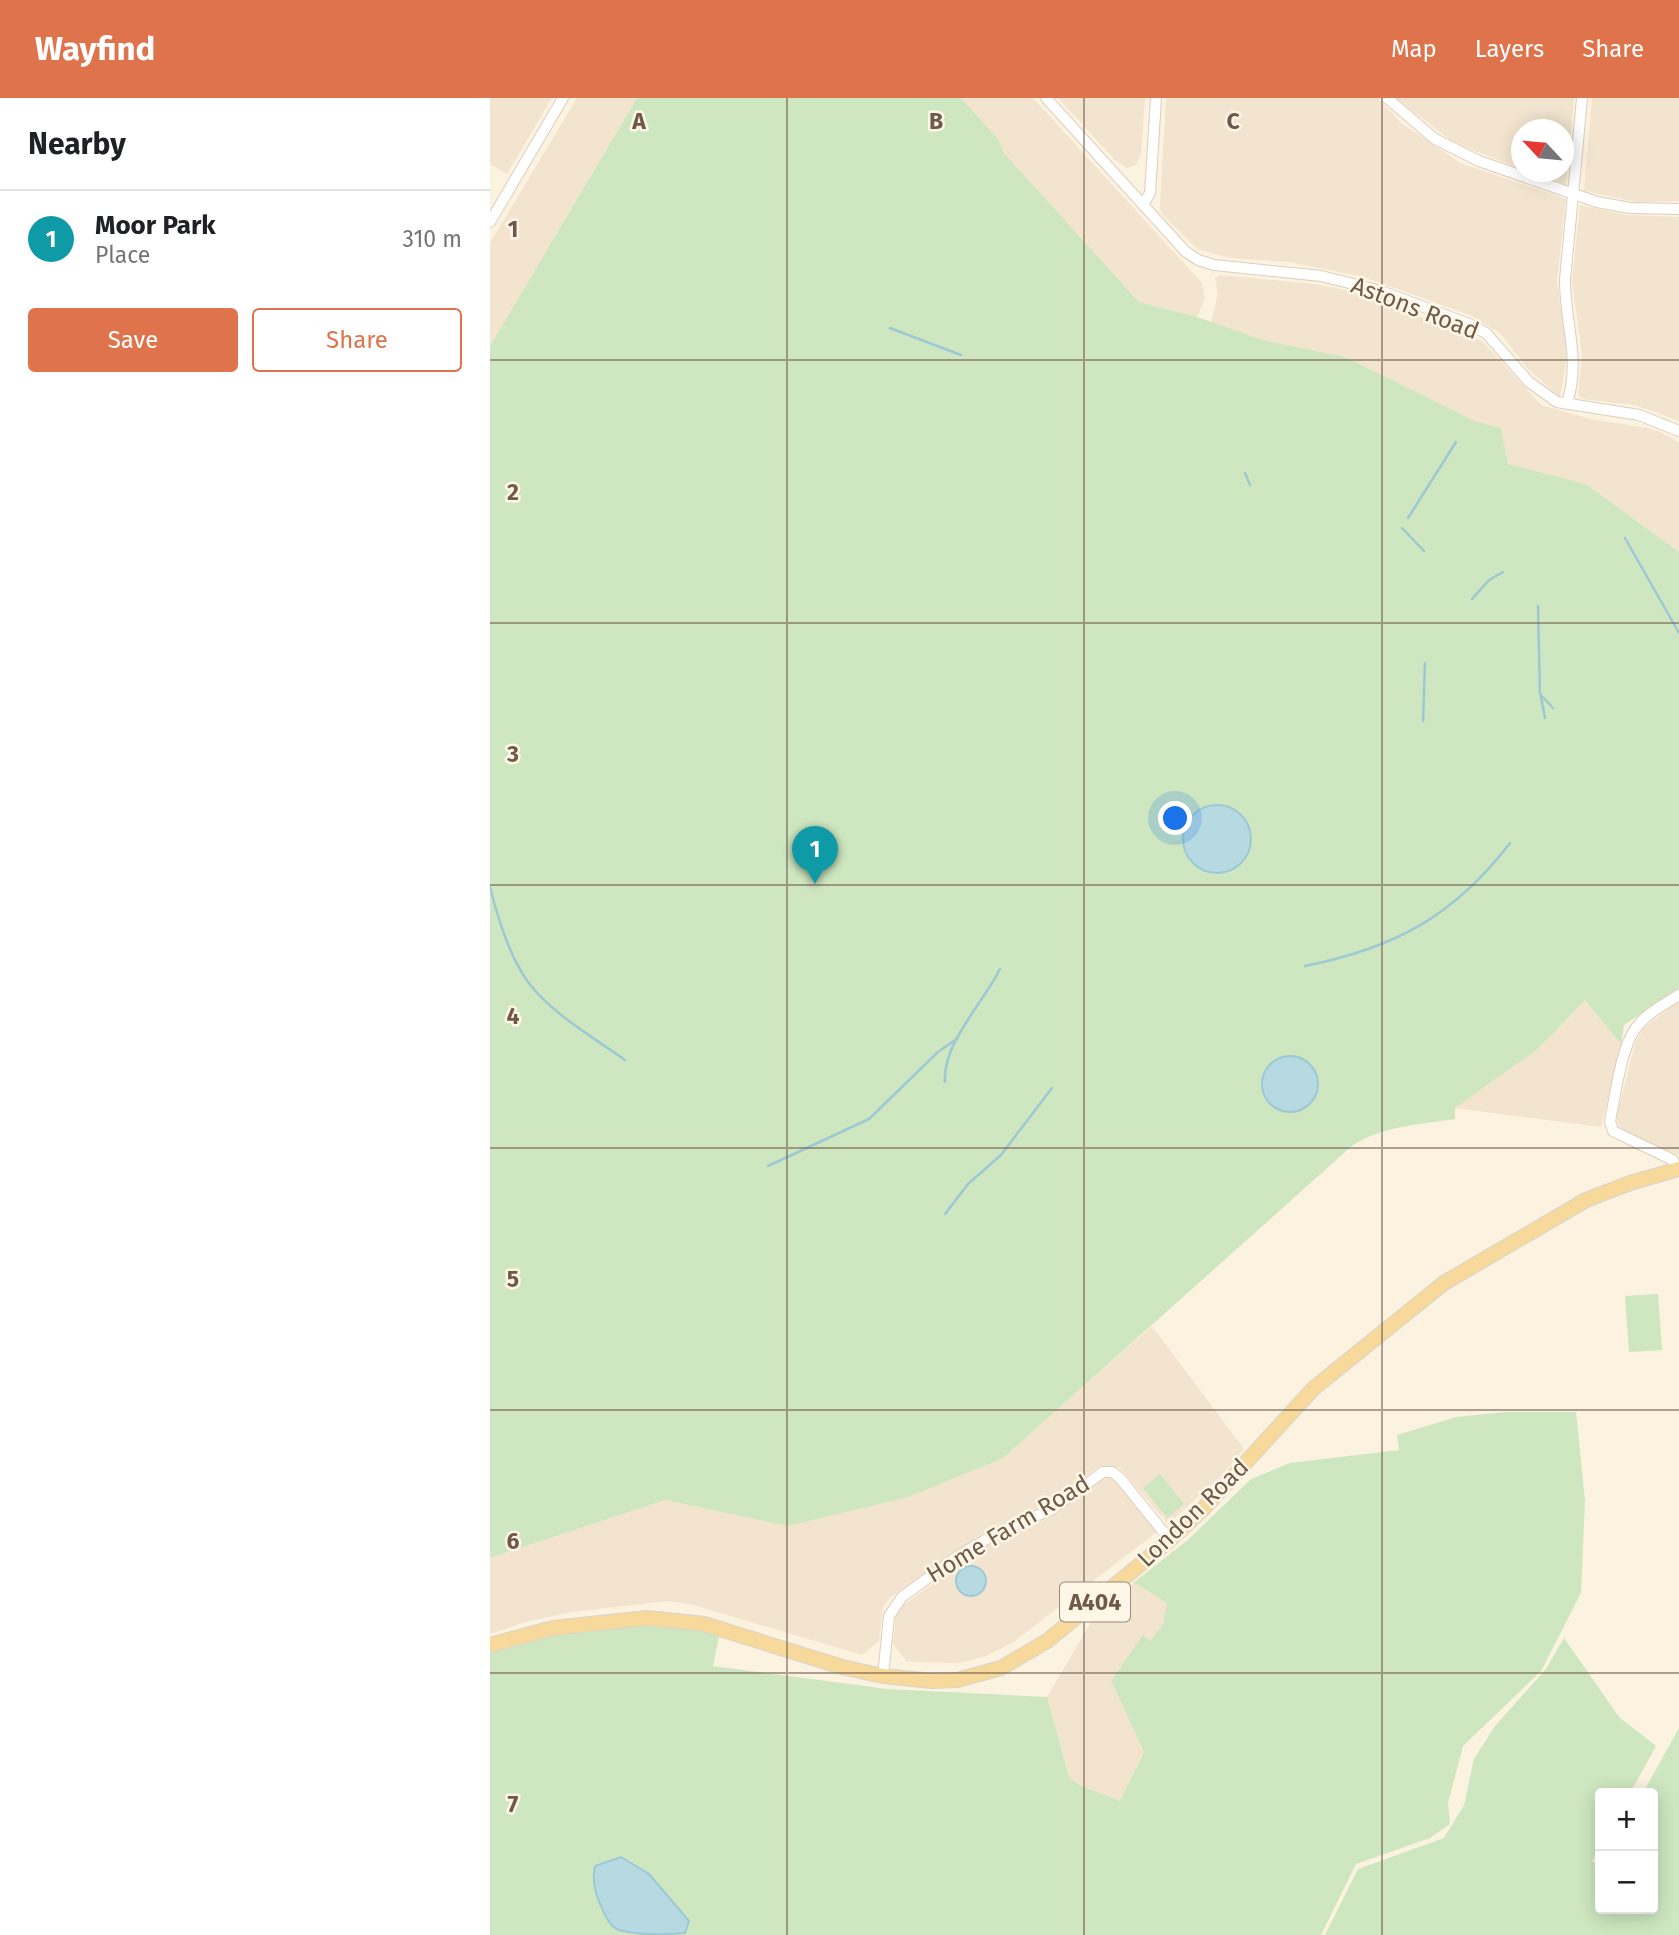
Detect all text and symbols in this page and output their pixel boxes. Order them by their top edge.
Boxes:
text: Wayfind [35,29,155,69]
text: Map [1391,35,1437,63]
text: Layers [1475,35,1544,63]
text: Share [1582,35,1644,63]
text: A [631,107,646,135]
text: B [929,107,943,135]
text: C [1226,107,1240,135]
north arrow [1511,119,1574,182]
text: Nearby [28,126,126,162]
text: Moor Park [95,210,216,241]
text: 1 [508,215,518,243]
text: 1 [46,225,56,253]
text: 310 m [402,225,462,253]
text: Place [95,241,150,269]
street label: Astons Road [1347,271,1483,345]
button: Save [28,308,238,372]
button: Share [252,308,462,372]
text: 2 [507,478,519,506]
text: 3 [506,740,519,768]
your location [1158,801,1192,835]
pin: 1 [792,826,838,884]
text: 4 [507,1002,520,1030]
text: 5 [507,1265,519,1293]
street label: London Road [1132,1453,1254,1573]
street label: Home Farm Road [921,1469,1095,1589]
text: 6 [507,1527,520,1555]
road number: A404 [1060,1582,1130,1622]
map controls [1595,1788,1658,1914]
button: + [1595,1788,1658,1851]
text: 7 [508,1790,519,1818]
button: − [1595,1851,1658,1914]

